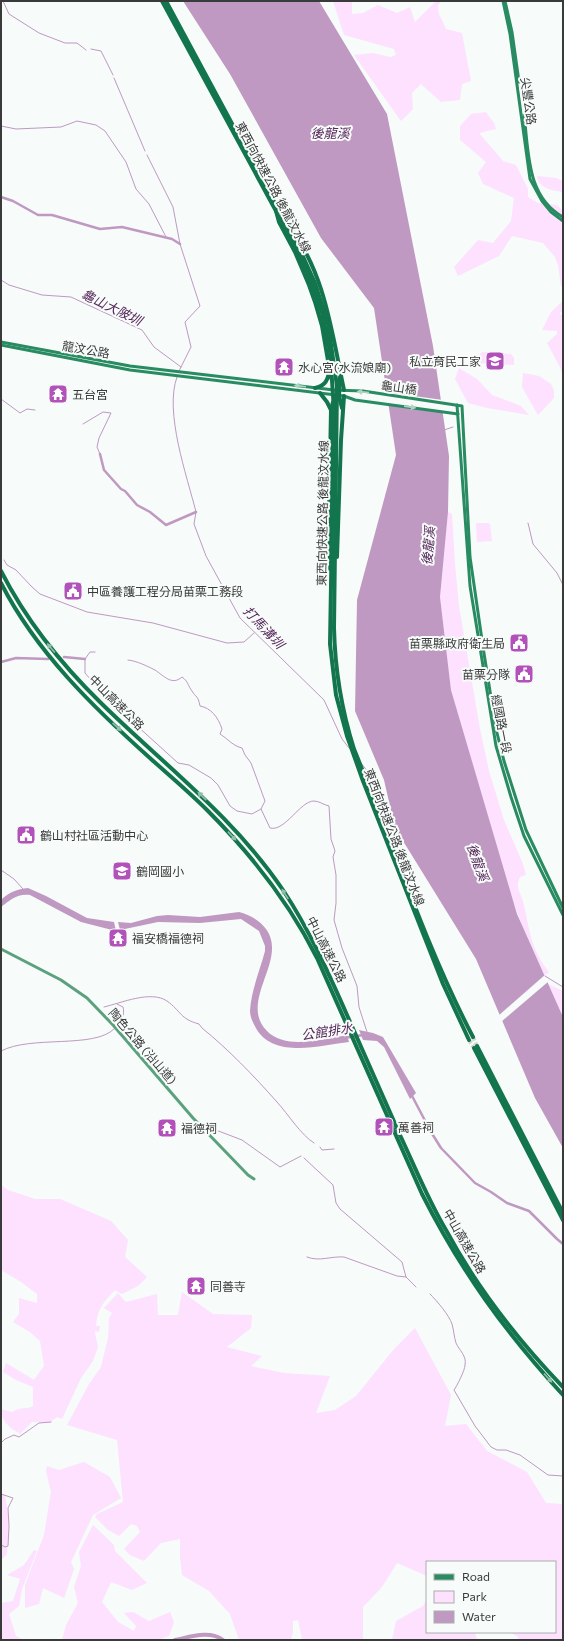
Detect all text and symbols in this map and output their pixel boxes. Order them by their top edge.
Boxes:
street label: 尖豐公路 [519,76,539,126]
street label: 東西向快速公路 後龍汶水線 [233,119,315,255]
water label: 後龍溪 [310,125,351,141]
water label: 龜山大陂圳 [79,286,147,329]
street label: 龍汶公路 [61,338,111,360]
school or university icon: 私立育民工家 [484,350,506,372]
place label: 私立育民工家 [409,354,481,368]
temple icon: 水心宮(水流娘廟) [273,356,295,378]
place label: 水心宮(水流娘廟) [298,360,391,374]
street label: 龜山橋 [380,378,418,396]
temple icon: 五台宮 [47,383,69,405]
one-way arrow [294,383,306,389]
place label: 五台宮 [72,387,108,401]
one-way arrow [357,388,369,395]
one-way arrow [404,404,416,410]
street label: 東西向快速公路 後龍汶水線 [314,440,330,586]
water label: 後龍溪 [418,524,438,566]
public building icon: 中區養護工程分局苗栗工務段 [62,580,84,602]
place label: 中區養護工程分局苗栗工務段 [87,584,243,598]
water label: 打馬溝圳 [240,603,289,653]
public building icon: 苗栗縣政府衛生局 [508,632,530,654]
place label: 苗栗縣政府衛生局 [409,636,505,650]
one-way arrow [47,643,56,654]
public building icon: 苗栗分隊 [513,663,535,685]
place label: 苗栗分隊 [462,667,510,681]
street label: 中山高速公路 [87,672,147,732]
street label: 經國路一段 [489,693,515,755]
one-way arrow [112,723,122,732]
street label: 東西向快速公路 後龍汶水線 [362,766,428,908]
one-way arrow [196,791,207,800]
public building icon: 鶴山村社區活動中心 [15,824,37,846]
place label: 鶴山村社區活動中心 [40,828,148,842]
one-way arrow [227,831,237,841]
water label: 後龍溪 [464,841,493,885]
school or university icon: 鶴岡國小 [111,860,133,882]
place label: 鶴岡國小 [136,864,184,878]
one-way arrow [282,889,289,900]
street label: 中山高速公路 [304,914,350,984]
temple icon: 福安橋福德祠 [107,927,129,949]
place label: 福安橋福德祠 [132,931,204,945]
street label: 陶色公路 (沿山道) [106,1005,180,1087]
water label: 公館排水 [300,1019,355,1043]
temple icon: 萬善祠 [373,1116,395,1138]
temple icon: 福德祠 [156,1117,178,1139]
place label: 萬善祠 [398,1120,434,1134]
place label: 福德祠 [181,1121,217,1135]
street label: 中山高速公路 [441,1206,489,1276]
temple icon: 同善寺 [185,1275,207,1297]
place label: 同善寺 [210,1279,246,1293]
one-way arrow [543,1373,552,1383]
legend [426,1561,556,1633]
text: Road [462,1569,490,1583]
text: Park [462,1589,488,1603]
text: Water [462,1609,496,1623]

